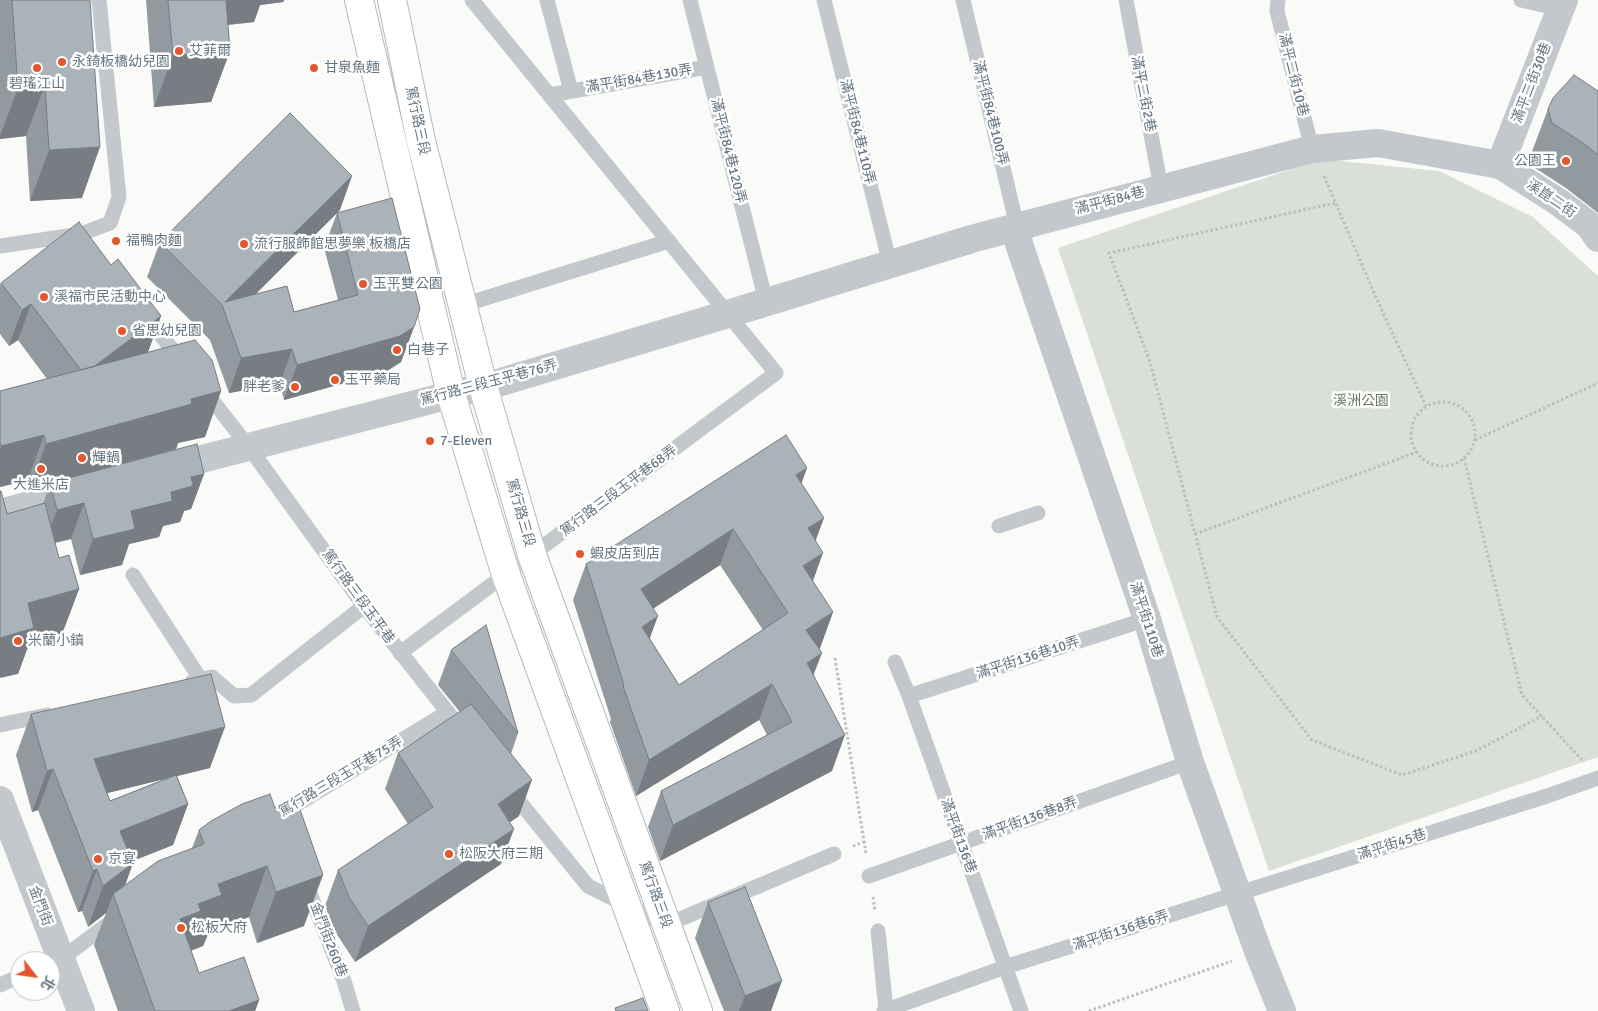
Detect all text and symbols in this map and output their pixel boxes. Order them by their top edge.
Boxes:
street label: 滿平二街10巷 [1275,32,1311,118]
street label: 滿平二街30巷 [1509,40,1555,126]
place label: 艾菲爾 [189,43,231,59]
marker: 艾菲爾 [173,45,185,57]
place label: 永錡板橋幼兒園 [72,54,170,70]
street label: 滿平二街2巷 [1127,54,1159,134]
marker: 永錡板橋幼兒園 [56,56,68,68]
street label: 滿平街84巷100弄 [969,59,1011,167]
place label: 甘泉魚麵 [324,60,380,76]
street label: 滿平街84巷130弄 [584,61,694,97]
marker: 碧瑤江山 [31,62,43,74]
marker: 甘泉魚麵 [308,62,320,74]
place label: 碧瑤江山 [9,76,65,92]
street label: 滿平街84巷110弄 [836,78,878,186]
street label: 篤行路三段 [402,85,432,157]
street label: 滿平街84巷120弄 [707,97,749,205]
place label: 公園王 [1514,153,1556,169]
marker: 公園王 [1560,155,1572,167]
street label: 溪崑二街 [1523,176,1579,222]
street label: 滿平街84巷 [1073,184,1147,218]
place label: 福鴨肉麵 [126,233,182,249]
marker: 福鴨肉麵 [110,235,122,247]
place label: 流行服飾館思夢樂 板橋店 [254,236,411,252]
marker: 流行服飾館思夢樂 板橋店 [238,238,250,250]
place label: 玉平雙公園 [373,276,443,292]
marker: 玉平雙公園 [357,278,369,290]
place label: 溪福市民活動中心 [54,289,166,305]
marker: 溪福市民活動中心 [38,291,50,303]
place label: 省思幼兒園 [132,323,202,339]
marker: 省思幼兒園 [116,325,128,337]
place label: 白巷子 [407,342,449,358]
marker: 白巷子 [391,344,403,356]
street label: 篤行路三段玉平巷76弄 [419,357,559,409]
place label: 玉平藥局 [345,372,401,388]
marker: 玉平藥局 [329,374,341,386]
place label: 胖老爹 [243,379,285,395]
marker: 胖老爹 [289,381,301,393]
park label: 溪洲公園 [1333,393,1389,409]
place label: 7-Eleven [440,433,492,449]
marker: 7-Eleven [424,435,436,447]
street label: 篤行路三段玉平巷68弄 [558,442,680,540]
place label: 輝鍋 [92,450,120,466]
marker: 輝鍋 [76,452,88,464]
marker: 大進米店 [35,463,47,475]
place label: 大進米店 [13,477,69,493]
street label: 篤行路三段 [502,477,538,549]
place label: 蝦皮店到店 [590,546,660,562]
street label: 篤行路三段玉平巷 [318,547,398,647]
marker: 蝦皮店到店 [574,548,586,560]
street label: 滿平街110巷 [1126,580,1166,660]
place label: 米蘭小鎮 [28,633,84,649]
street label: 滿平街136巷10弄 [974,633,1082,683]
marker: 米蘭小鎮 [12,635,24,647]
street label: 篤行路三段玉平巷75弄 [276,733,406,821]
street label: 滿平街136巷8弄 [980,794,1080,844]
street label: 滿平街136巷 [937,796,979,876]
street label: 滿平街45巷 [1356,826,1428,864]
place label: 松阪大府三期 [459,846,543,862]
marker: 松阪大府三期 [443,848,455,860]
place label: 京宴 [108,851,136,867]
marker: 京宴 [92,853,104,865]
street label: 篤行路三段 [635,859,675,931]
street label: 金門街 [25,883,55,929]
street label: 金門街260巷 [306,900,350,980]
street label: 滿平街136巷6弄 [1071,908,1171,954]
place label: 松板大府 [191,920,247,936]
marker: 松板大府 [175,922,187,934]
north arrow [10,951,60,1001]
text: 北 [37,973,58,994]

